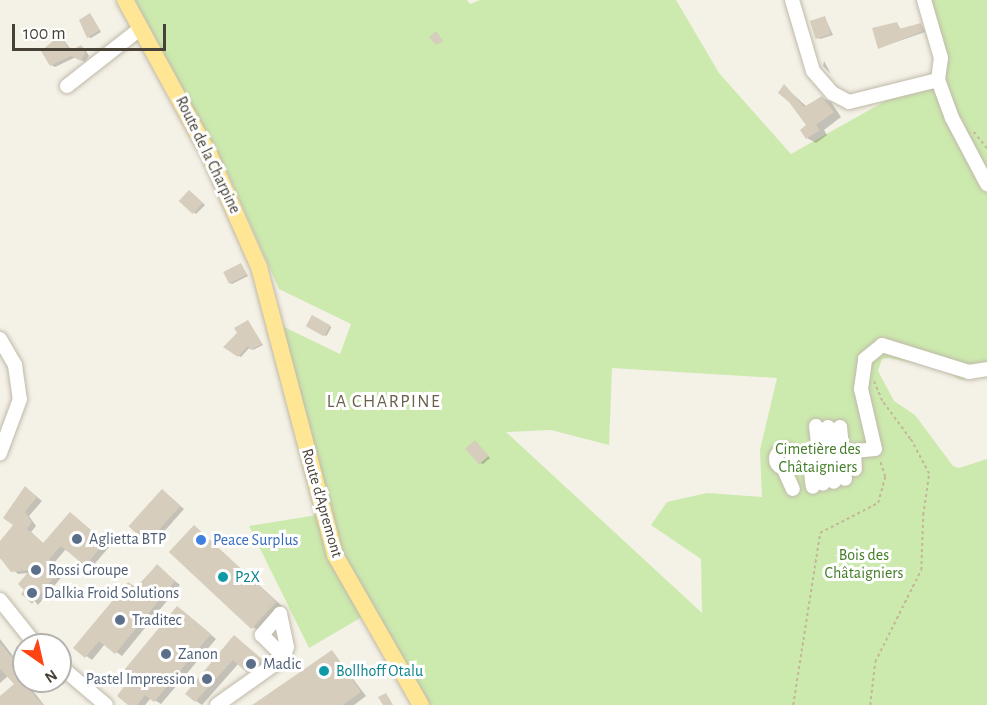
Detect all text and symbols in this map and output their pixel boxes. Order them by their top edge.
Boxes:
scale bar [15,12,170,50]
text: 100 m [23,25,66,43]
street label: Route de la Charpine [171,93,245,217]
district label: LA CHARPINE [327,391,441,413]
park label: Cimetière des Châtaigniers [775,439,861,477]
street label: Route d'Apremont [297,446,347,560]
place label: Aglietta BTP [89,529,166,549]
place label: Peace Surplus [213,530,298,550]
marker: Aglietta BTP [70,532,84,546]
marker: Peace Surplus [194,533,208,547]
park label: Bois des Châtaigniers [825,545,903,583]
place label: Rossi Groupe [48,560,128,580]
marker: Rossi Groupe [29,563,43,577]
place label: P2X [235,567,260,587]
marker: P2X [216,570,230,584]
place label: Dalkia Froid Solutions [44,583,179,603]
marker: Dalkia Froid Solutions [25,586,39,600]
place label: Traditec [132,610,182,630]
marker: Traditec [113,613,127,627]
north arrow [12,633,72,693]
place label: Zanon [178,644,218,664]
marker: Zanon [159,647,173,661]
place label: Madic [263,654,301,674]
marker: Madic [244,657,258,671]
place label: Bollhoff Otalu [336,661,423,681]
marker: Bollhoff Otalu [317,664,331,678]
text: N [42,667,60,686]
place label: Pastel Impression [86,669,195,689]
marker: Pastel Impression [200,672,214,686]

